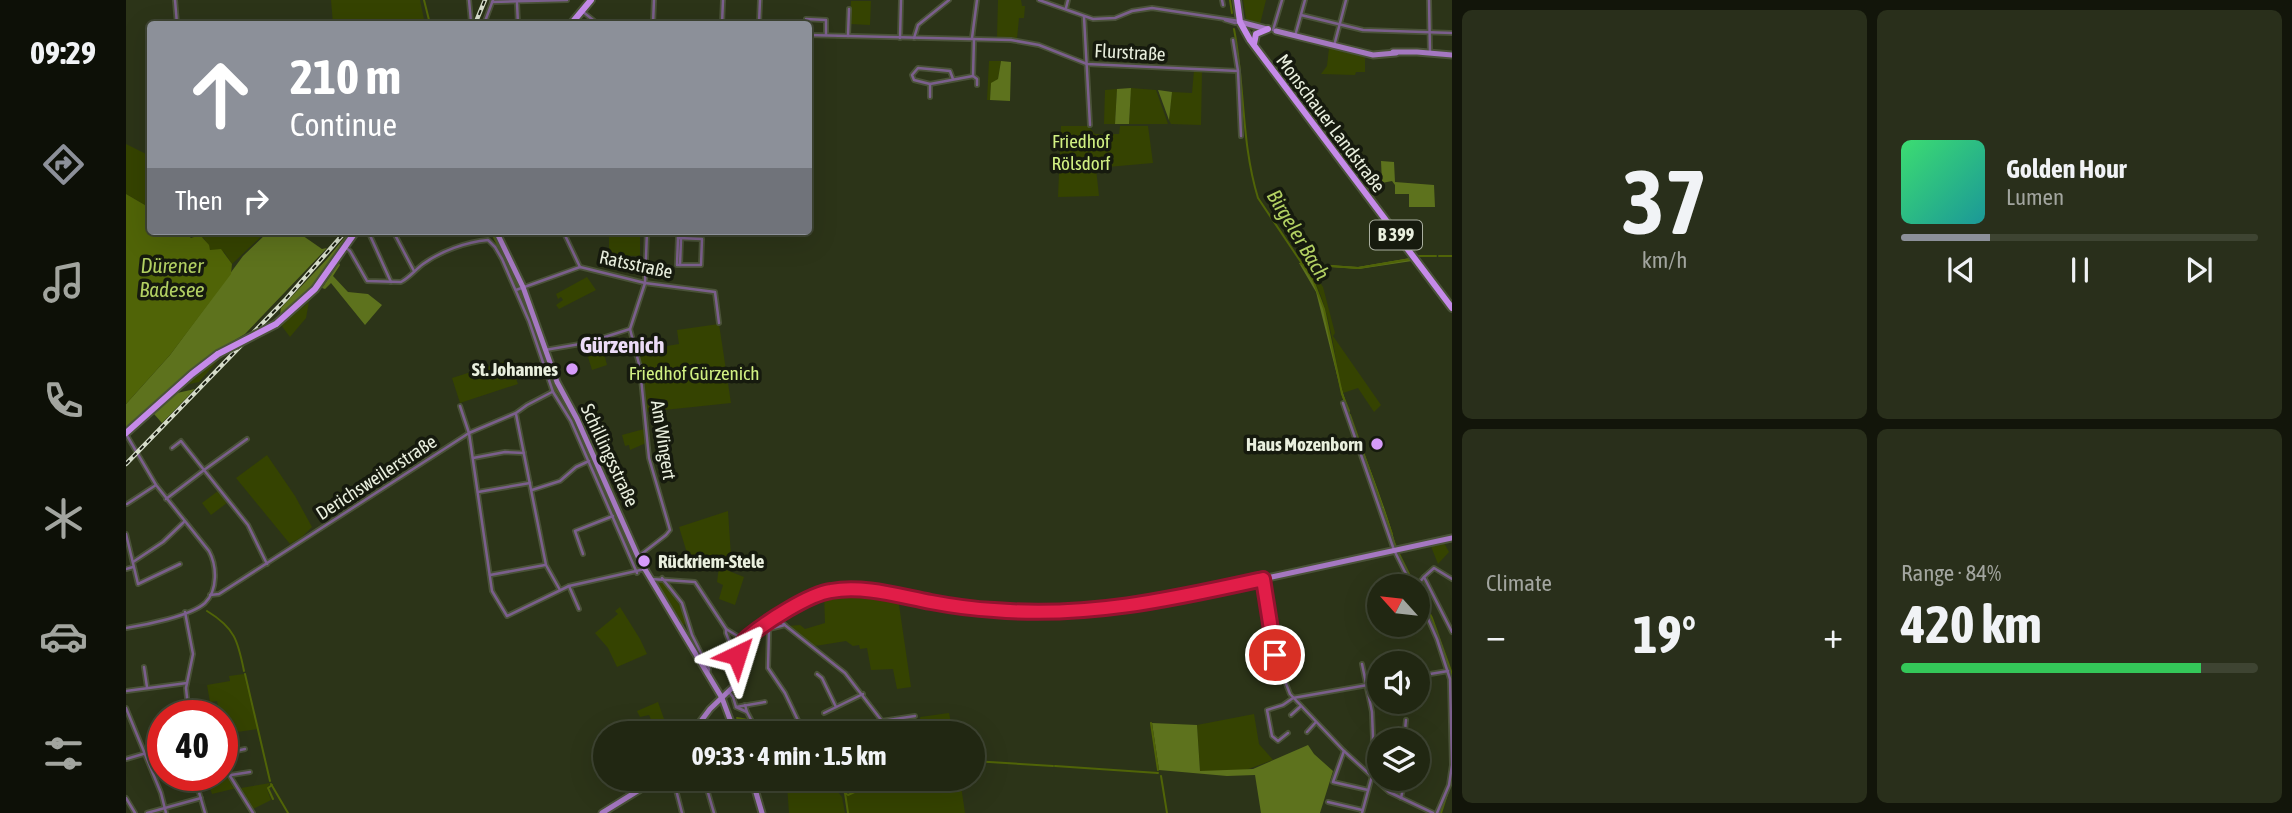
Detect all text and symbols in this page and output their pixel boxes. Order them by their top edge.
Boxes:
text: 09:29 [30,34,96,71]
street label: Flurstraße [1094,39,1166,65]
text: 210 m [290,48,401,104]
icon: ahead [175,49,266,140]
street label: Monschauer Landstraße [1272,50,1390,196]
text: Continue [290,106,397,143]
park label: Friedhof Rölsdorf [1052,130,1110,174]
icon: directions [39,140,88,189]
text: 37 [1622,149,1707,253]
text: Golden Hour [2006,154,2126,184]
icon: right [237,182,275,220]
text: Lumen [2006,184,2064,210]
water label: Birgeler Bach [1263,185,1335,284]
text: Then [175,186,223,216]
road number: B 399 [1370,220,1422,249]
street label: Ratsstraße [597,246,675,282]
text: km/h [1642,247,1687,273]
icon: previous [1942,251,1980,289]
icon: pause [2061,251,2099,289]
icon: next [2180,251,2218,289]
water label: Dürener Badesee [139,253,205,301]
icon: music [39,258,88,307]
district label: Gürzenich [580,332,664,358]
place label: St. Johannes [472,358,558,380]
marker: St. Johannes [564,361,580,377]
park label: Friedhof Gürzenich [629,362,759,384]
icon: phone [39,376,88,425]
street label: Am Wingert [647,399,681,481]
street label: Schillingsstraße [577,400,643,510]
street label: Derichsweilerstraße [312,430,440,524]
place label: Haus Mozenborn [1246,433,1363,455]
marker: Haus Mozenborn [1369,436,1385,452]
icon: climate [39,494,88,543]
place label: Rückriem-Stele [658,550,765,572]
marker: Rückriem-Stele [636,553,652,569]
text: Range · 84% [1901,560,2001,586]
text: Climate [1486,570,1552,596]
north arrow [1367,574,1430,637]
map controls [1367,574,1430,791]
text: 420 km [1901,594,2042,654]
text: 19° [1633,604,1696,664]
icon: car [39,612,88,661]
text: − [1486,613,1506,656]
text: + [1823,613,1843,656]
position arrow [700,618,774,692]
pin [1245,625,1305,685]
icon: arrive [1256,636,1294,674]
button: sound [1367,651,1430,714]
speed limit sign: 40 [147,700,238,791]
button: layers [1367,728,1430,791]
icon: filters [39,729,88,778]
text: 09:33 · 4 min · 1.5 km [692,741,886,771]

